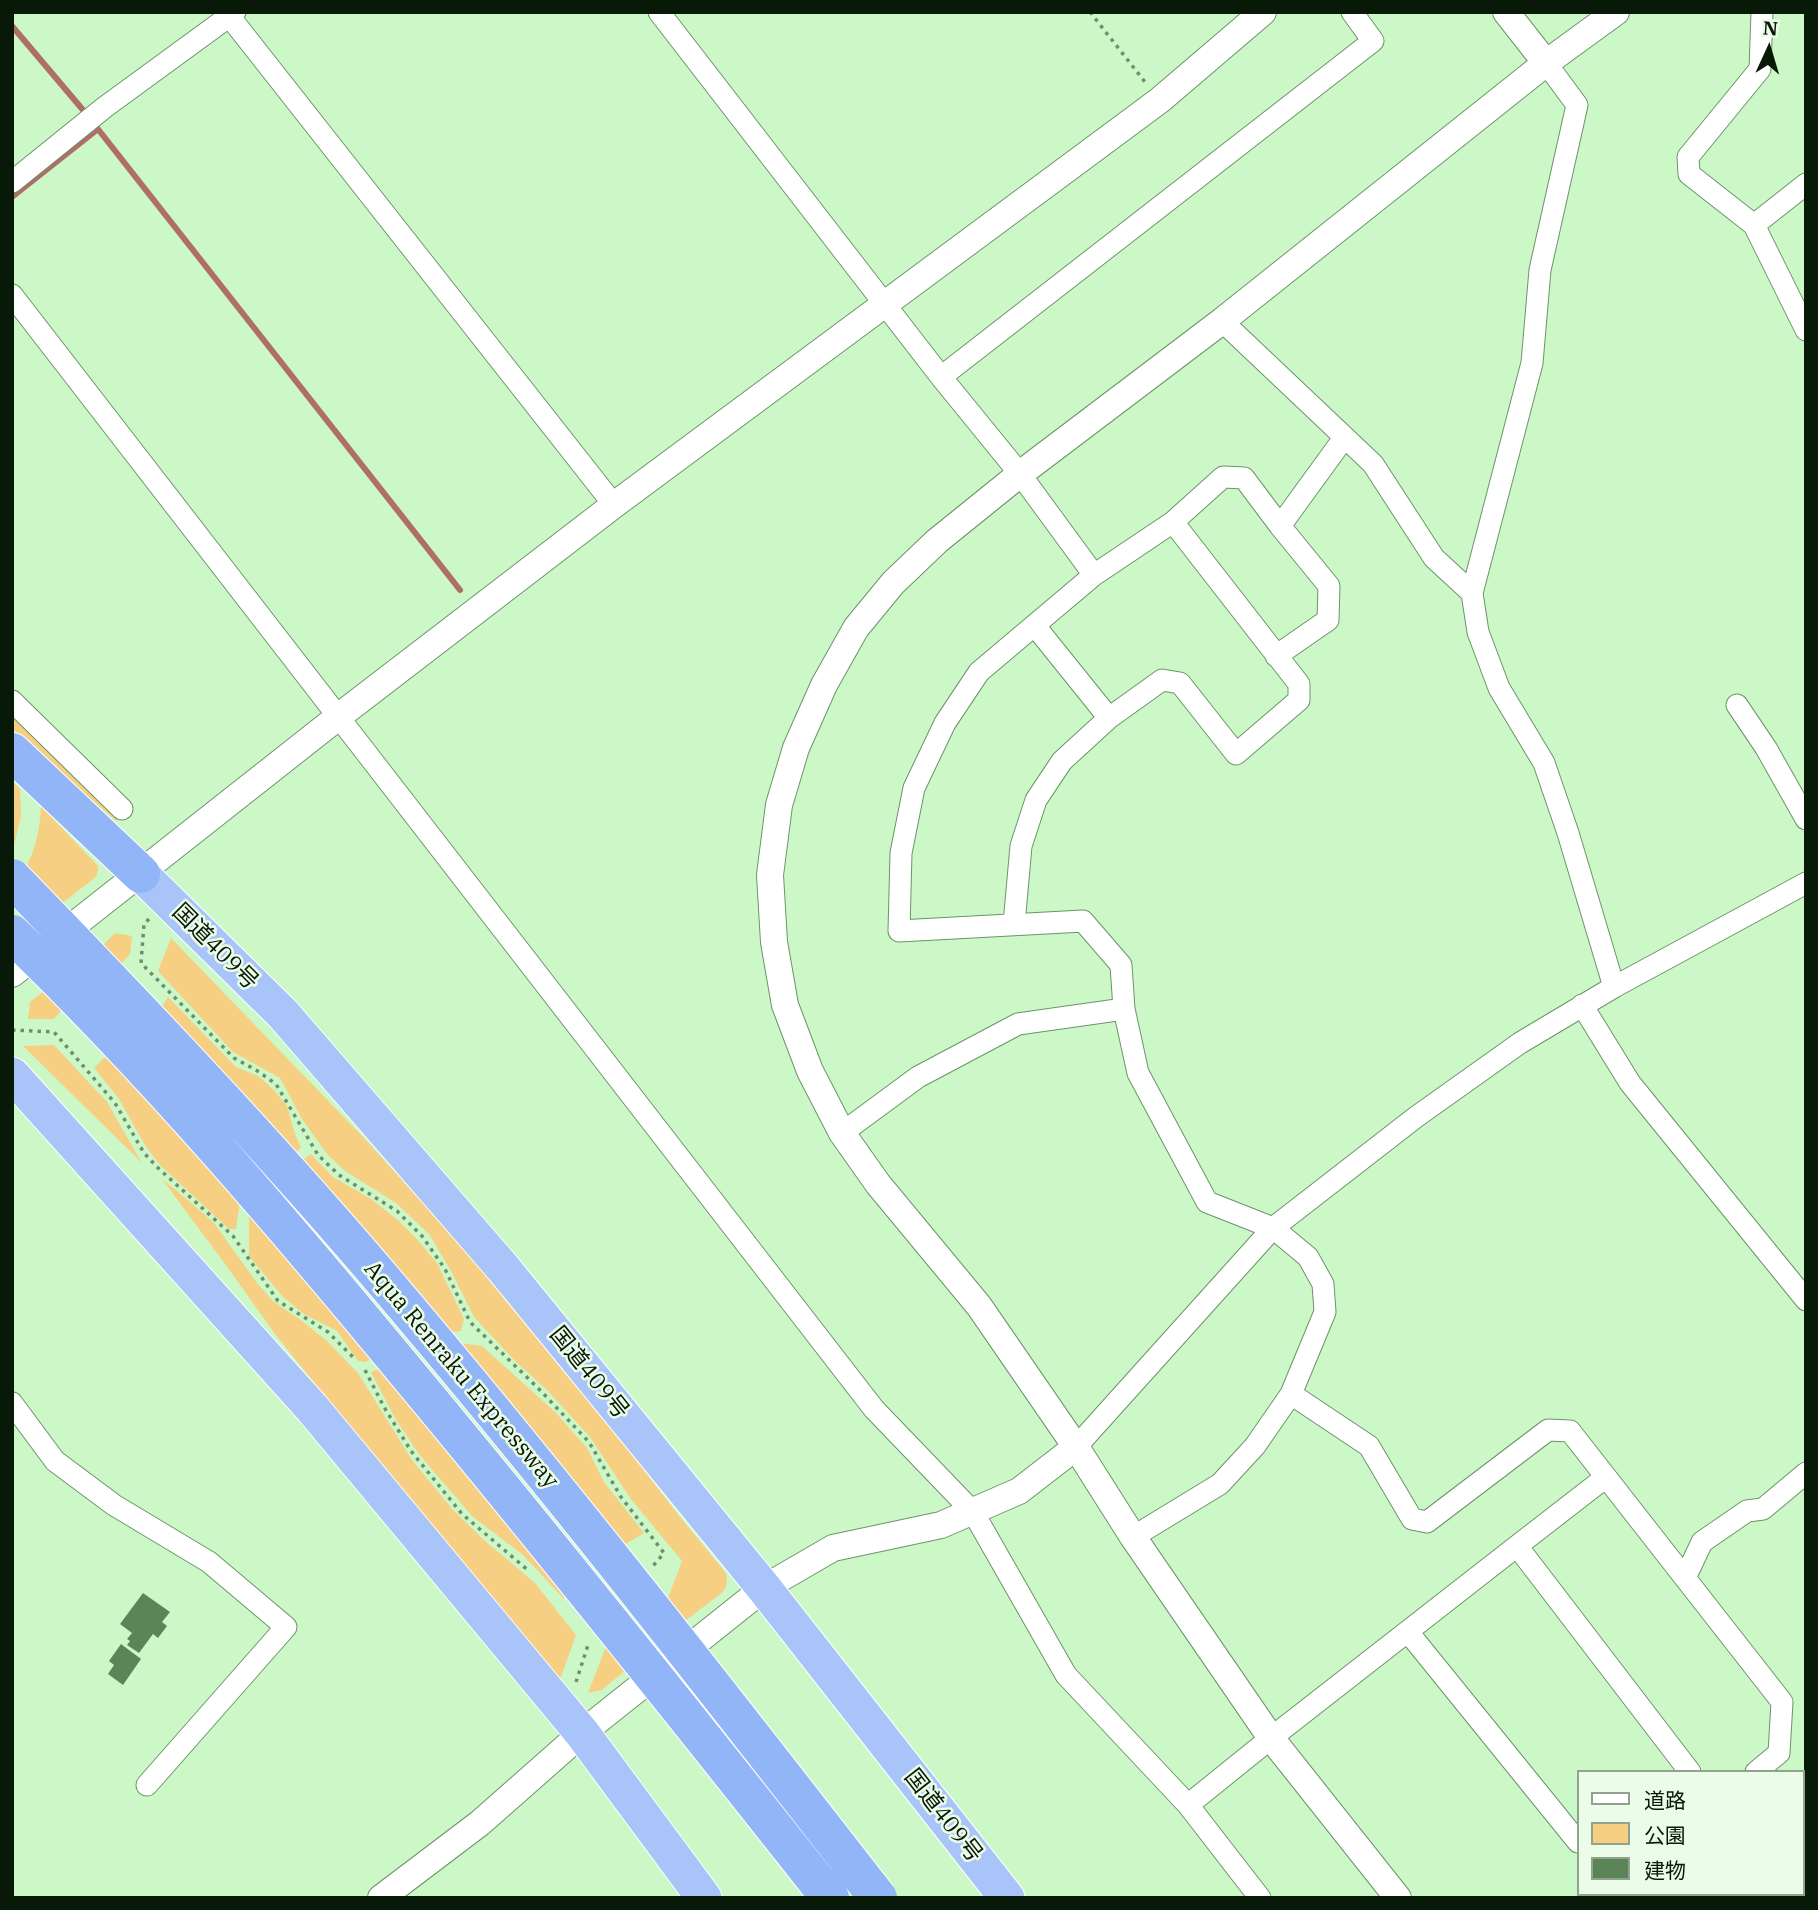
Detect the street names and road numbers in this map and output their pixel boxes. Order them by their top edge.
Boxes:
street label: 国道409号 [166,898,264,996]
street label: Aqua Renraku Expressway [358,1256,564,1494]
street label: 国道409号 [544,1321,634,1425]
street label: 国道409号 [898,1764,988,1868]

